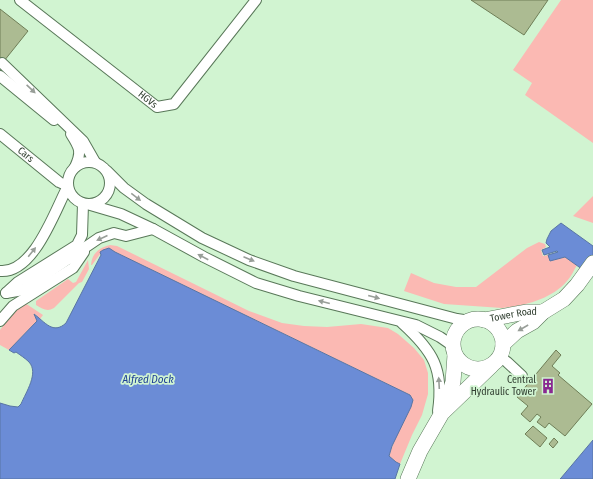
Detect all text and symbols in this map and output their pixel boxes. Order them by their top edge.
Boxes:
one-way arrow [26,85,36,94]
street label: HGVs [136,89,160,111]
street label: Cars [15,145,36,165]
one-way arrow [130,192,141,201]
one-way arrow [97,235,108,241]
one-way arrow [28,246,36,257]
one-way arrow [197,254,209,260]
one-way arrow [244,257,256,263]
one-way arrow [367,294,380,300]
one-way arrow [318,299,331,305]
street label: Tower Road [489,306,537,325]
one-way arrow [517,324,529,331]
water label: Alfred Dock [121,373,174,386]
place label: Central Hydraulic Tower [471,374,537,398]
one-way arrow [436,376,442,389]
building icon: Central Hydraulic Tower [539,377,557,395]

